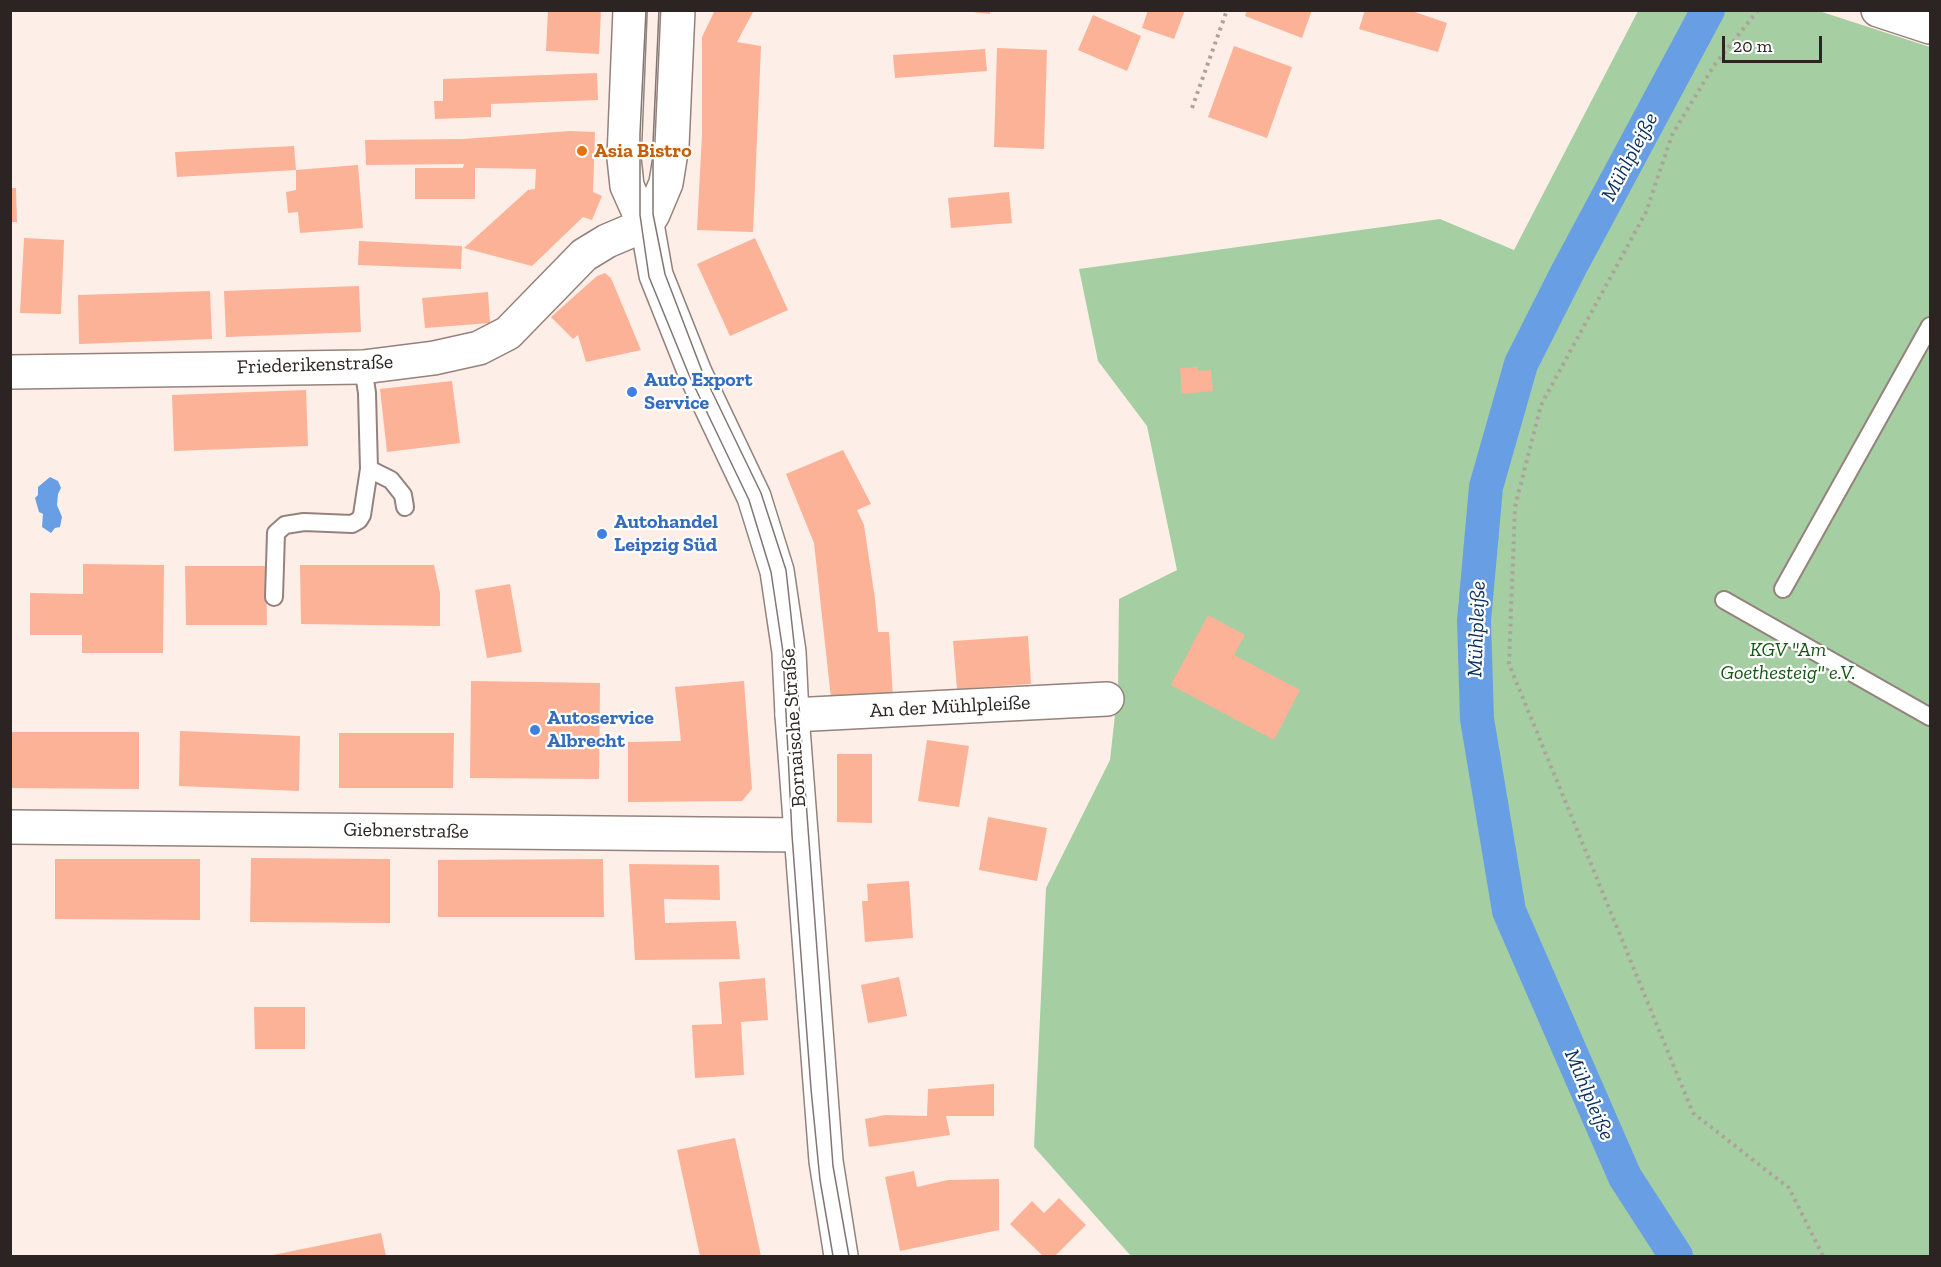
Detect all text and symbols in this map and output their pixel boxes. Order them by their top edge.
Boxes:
scale bar [1725,24,1826,62]
text: 20 m [1733,35,1772,57]
water label: Mühlpleiße [1596,109,1664,205]
place label: Asia Bistro [594,139,692,163]
marker: Asia Bistro [575,144,589,158]
street label: Friederikenstraße [236,350,394,380]
place label: Auto Export Service [644,368,753,415]
marker: Auto Export Service [625,385,639,399]
place label: Autohandel Leipzig Süd [614,510,718,557]
marker: Autohandel Leipzig Süd [595,527,609,541]
water label: Mühlpleiße [1463,580,1491,678]
park label: KGV "Am Goethesteig" e.V. [1720,638,1856,685]
street label: Bornaische Straße [776,648,812,808]
street label: An der Mühlpleiße [869,691,1031,723]
place label: Autoservice Albrecht [547,706,654,753]
marker: Autoservice Albrecht [528,723,542,737]
street label: Giebnerstraße [343,818,469,844]
water label: Mühlpleiße [1559,1046,1619,1144]

